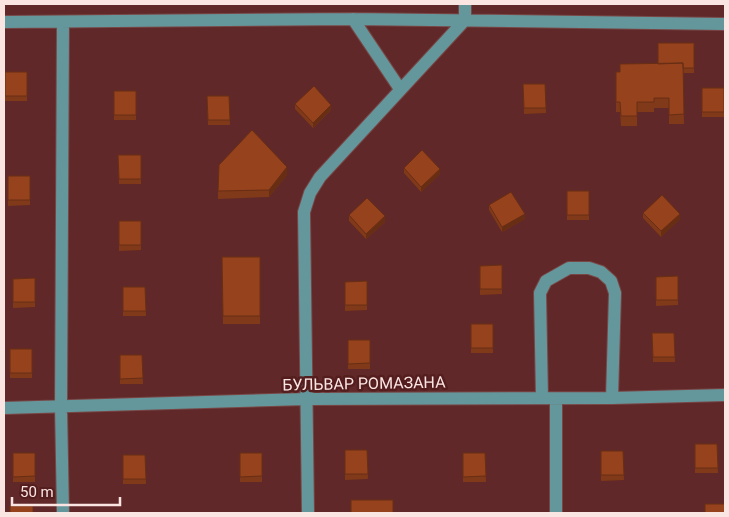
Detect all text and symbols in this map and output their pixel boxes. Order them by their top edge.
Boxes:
street label: БУЛЬВАР РОМАЗАНА [282,373,446,394]
scale bar [12,474,120,506]
text: 50 m [20,483,54,501]

